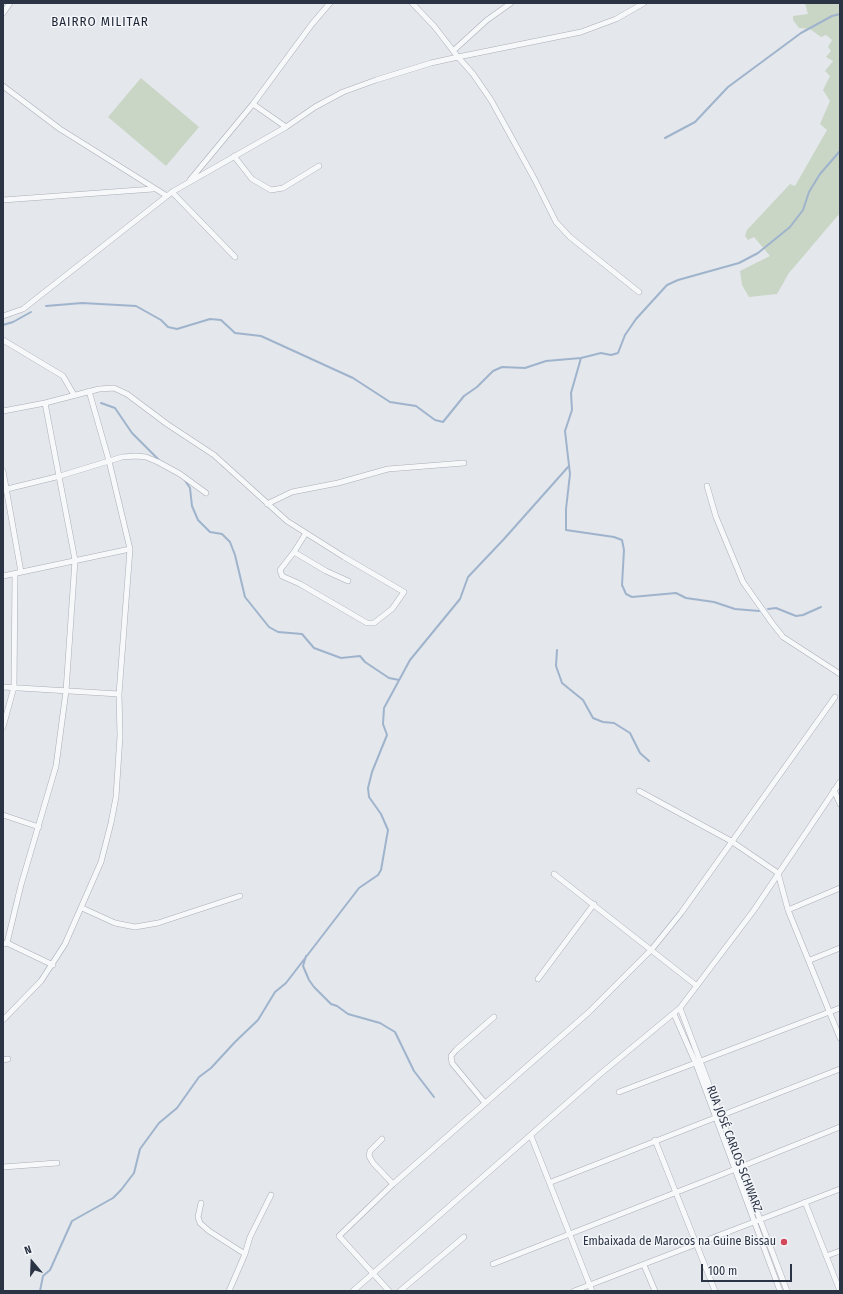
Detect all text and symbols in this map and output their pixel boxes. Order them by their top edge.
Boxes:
district label: BAIRRO MILITAR [51,14,149,30]
street label: RUA JOSÉ CARLOS SCHWARZ [703,1084,765,1214]
place label: Embaixada de Marocos na Guine Bissau [583,1235,776,1249]
marker: Embaixada de Marocos na Guine Bissau [779,1237,789,1247]
north arrow [12,1242,52,1282]
text: N [23,1243,33,1257]
scale bar [703,1256,794,1282]
text: 100 m [708,1264,737,1278]

